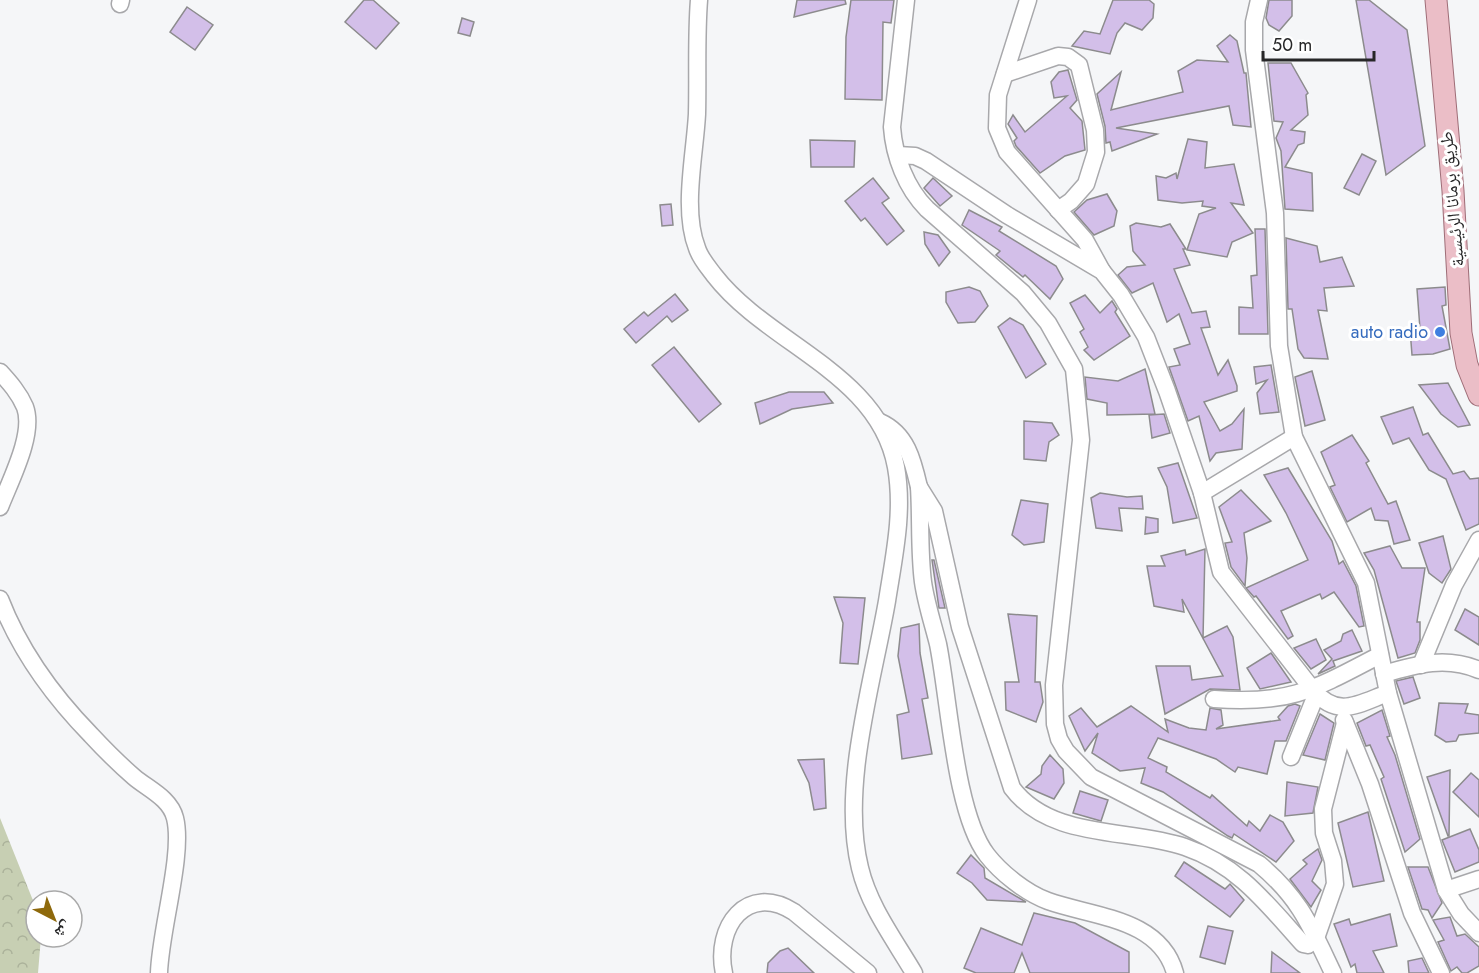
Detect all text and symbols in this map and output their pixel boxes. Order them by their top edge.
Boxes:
scale bar [1263,24,1374,62]
text: 50 m [1272,32,1312,58]
street label: طريق برمانا الرئيسية [1433,130,1471,268]
place label: auto radio [1351,319,1428,345]
marker: auto radio [1433,325,1447,339]
north arrow [24,889,84,949]
text: ش [50,916,78,944]

